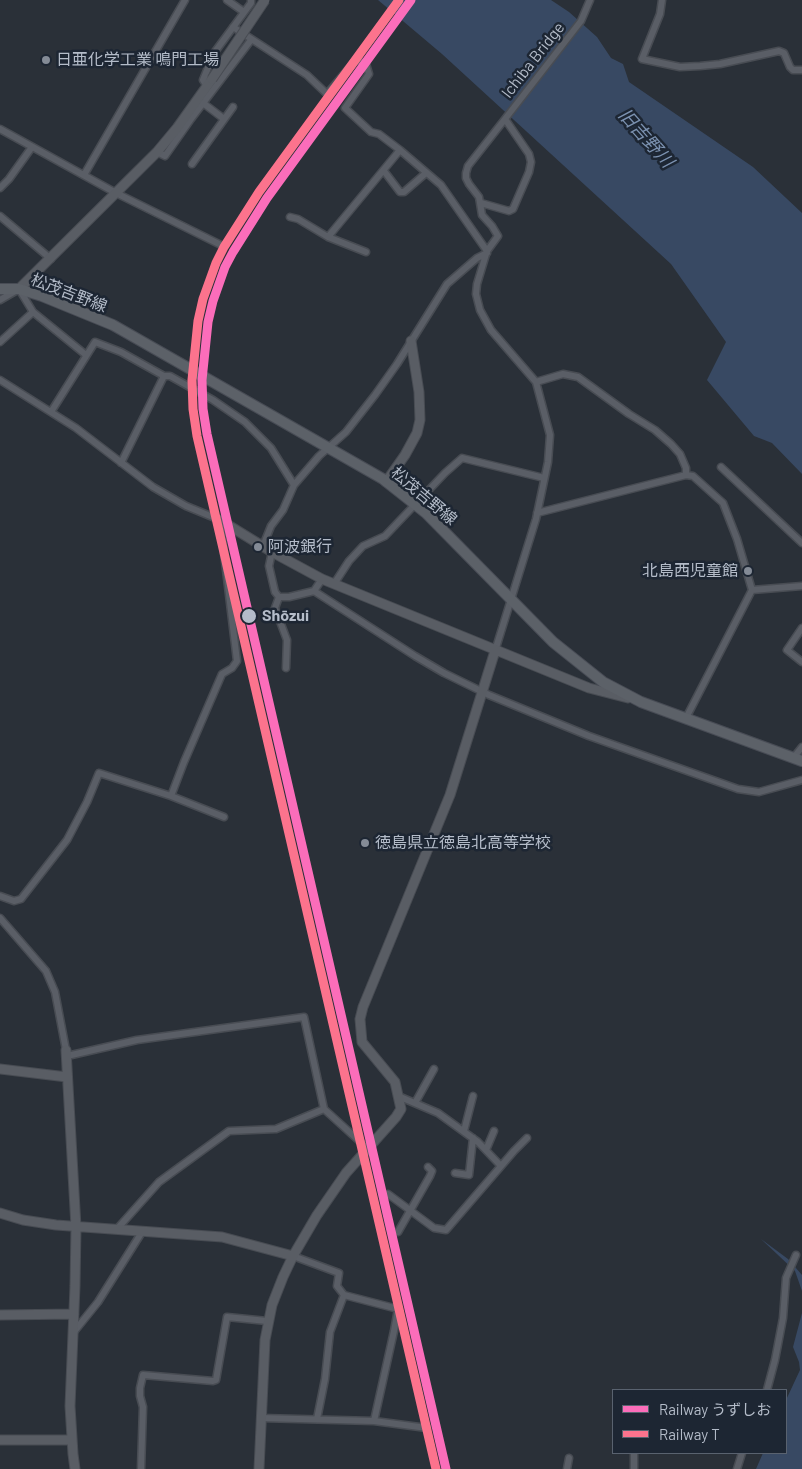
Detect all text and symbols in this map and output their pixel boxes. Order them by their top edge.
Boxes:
street label: Ichiba Bridge [497,18,569,102]
place label: 日亜化学工業 鳴門工場 [56,50,219,70]
marker: 日亜化学工業 鳴門工場 [40,54,52,66]
water label: 旧吉野川 [614,104,678,172]
street label: 松茂吉野線 [28,270,110,316]
street label: 松茂吉野線 [387,463,461,529]
place label: 阿波銀行 [268,537,332,557]
marker: 阿波銀行 [252,541,264,553]
place label: 北島西児童館 [642,561,738,581]
marker: 北島西児童館 [742,565,754,577]
place label: Shōzui [262,606,309,626]
marker: Shōzui [240,607,258,625]
place label: 徳島県立徳島北高等学校 [375,833,551,853]
marker: 徳島県立徳島北高等学校 [359,837,371,849]
legend [612,1389,787,1454]
text: Railway うずしお [659,1400,771,1418]
text: Railway T [659,1425,720,1443]

